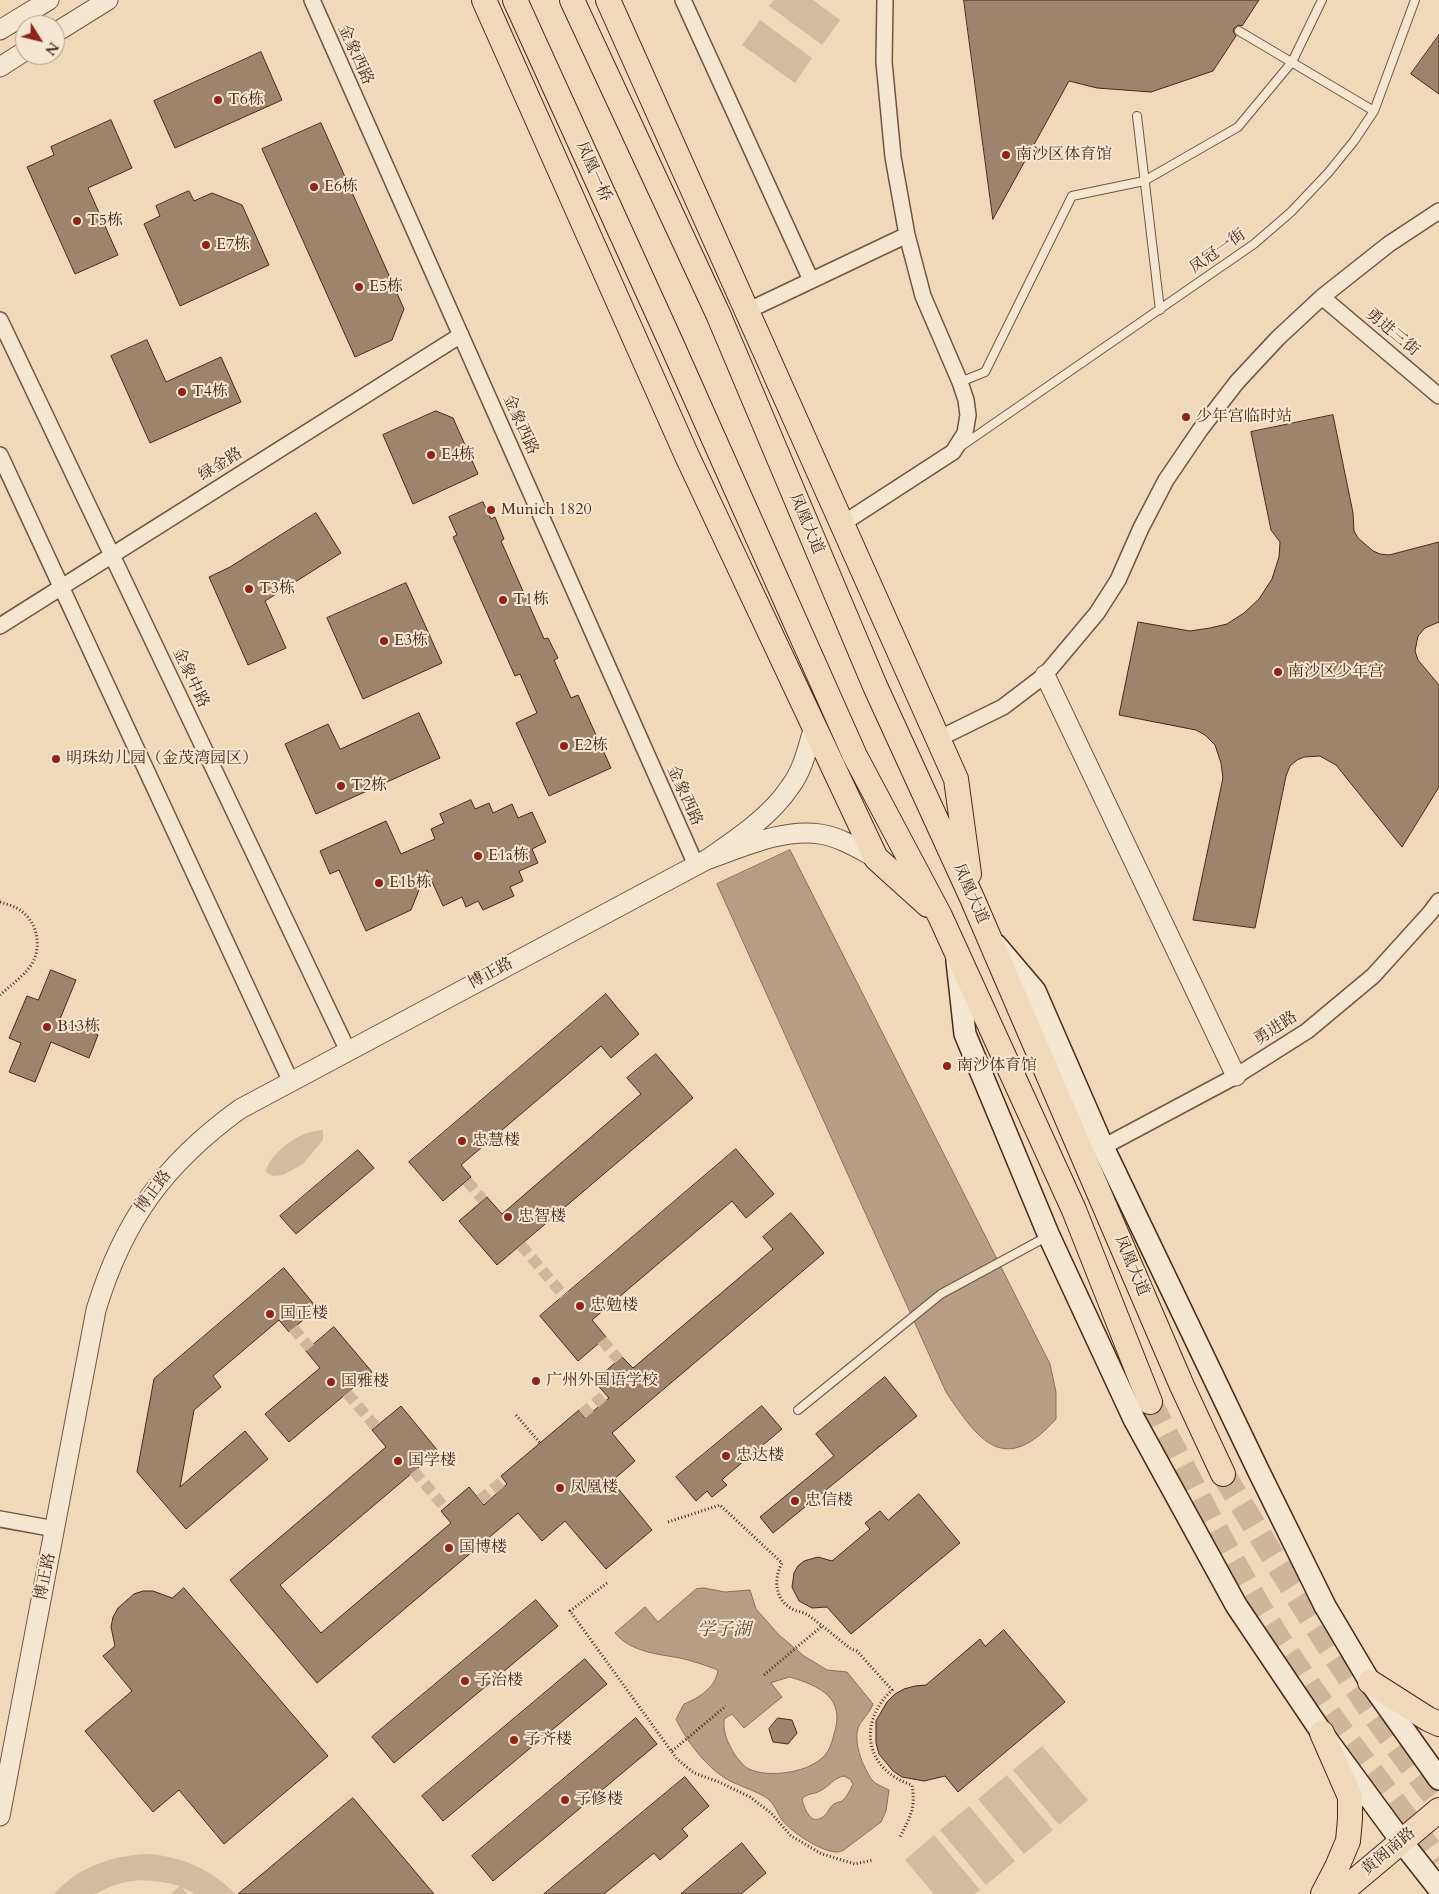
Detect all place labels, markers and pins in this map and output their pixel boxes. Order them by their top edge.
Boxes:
place label: T6栋 [228,90,264,110]
marker: T6栋 [212,94,224,106]
place label: 南沙区体育馆 [1016,145,1112,165]
marker: 南沙区体育馆 [1000,149,1012,161]
place label: E6栋 [324,177,358,197]
marker: E6栋 [308,181,320,193]
place label: T5栋 [87,211,123,231]
marker: T5栋 [71,215,83,227]
place label: E7栋 [216,235,250,255]
marker: E7栋 [200,239,212,251]
place label: E5栋 [369,277,403,297]
marker: E5栋 [353,281,365,293]
place label: T4栋 [192,382,228,402]
marker: T4栋 [176,386,188,398]
place label: 少年宫临时站 [1196,407,1292,427]
marker: 少年宫临时站 [1180,411,1192,423]
place label: E4栋 [441,445,475,465]
marker: E4栋 [425,449,437,461]
place label: Munich 1820 [501,500,592,520]
marker: Munich 1820 [485,504,497,516]
place label: T3栋 [259,579,295,599]
marker: T3栋 [243,583,255,595]
place label: T1栋 [513,590,549,610]
marker: T1栋 [497,594,509,606]
place label: E3栋 [394,631,428,651]
marker: E3栋 [378,635,390,647]
place label: 南沙区少年宫 [1288,662,1384,682]
marker: 南沙区少年宫 [1272,666,1284,678]
place label: E2栋 [574,736,608,756]
marker: E2栋 [558,740,570,752]
place label: 明珠幼儿园（金茂湾园区） [66,749,258,769]
marker: 明珠幼儿园（金茂湾园区） [50,753,62,765]
place label: T2栋 [351,776,387,796]
marker: T2栋 [335,780,347,792]
place label: E1a栋 [488,846,529,866]
marker: E1a栋 [472,850,484,862]
place label: E1b栋 [389,873,432,893]
marker: E1b栋 [373,877,385,889]
place label: B13栋 [57,1017,100,1037]
marker: B13栋 [41,1021,53,1033]
place label: 南沙体育馆 [957,1056,1037,1076]
marker: 南沙体育馆 [941,1060,953,1072]
place label: 忠慧楼 [472,1131,520,1151]
marker: 忠慧楼 [456,1135,468,1147]
place label: 忠智楼 [518,1207,566,1227]
marker: 忠智楼 [502,1211,514,1223]
place label: 忠勉楼 [590,1296,638,1316]
marker: 忠勉楼 [574,1300,586,1312]
place label: 国正楼 [280,1304,328,1324]
marker: 国正楼 [264,1308,276,1320]
place label: 广州外国语学校 [546,1371,658,1391]
place label: 国雅楼 [341,1372,389,1392]
marker: 广州外国语学校 [530,1375,542,1387]
marker: 国雅楼 [325,1376,337,1388]
place label: 忠达楼 [736,1446,784,1466]
marker: 忠达楼 [720,1450,732,1462]
place label: 国学楼 [408,1451,456,1471]
marker: 国学楼 [392,1455,404,1467]
place label: 凤凰楼 [570,1478,618,1498]
marker: 凤凰楼 [554,1482,566,1494]
place label: 忠信楼 [805,1491,853,1511]
marker: 忠信楼 [789,1495,801,1507]
place label: 国博楼 [459,1538,507,1558]
marker: 国博楼 [443,1542,455,1554]
place label: 子治楼 [475,1671,523,1691]
marker: 子治楼 [459,1675,471,1687]
place label: 子齐楼 [524,1730,572,1750]
marker: 子齐楼 [508,1734,520,1746]
place label: 子修楼 [575,1790,623,1810]
marker: 子修楼 [559,1794,571,1806]

